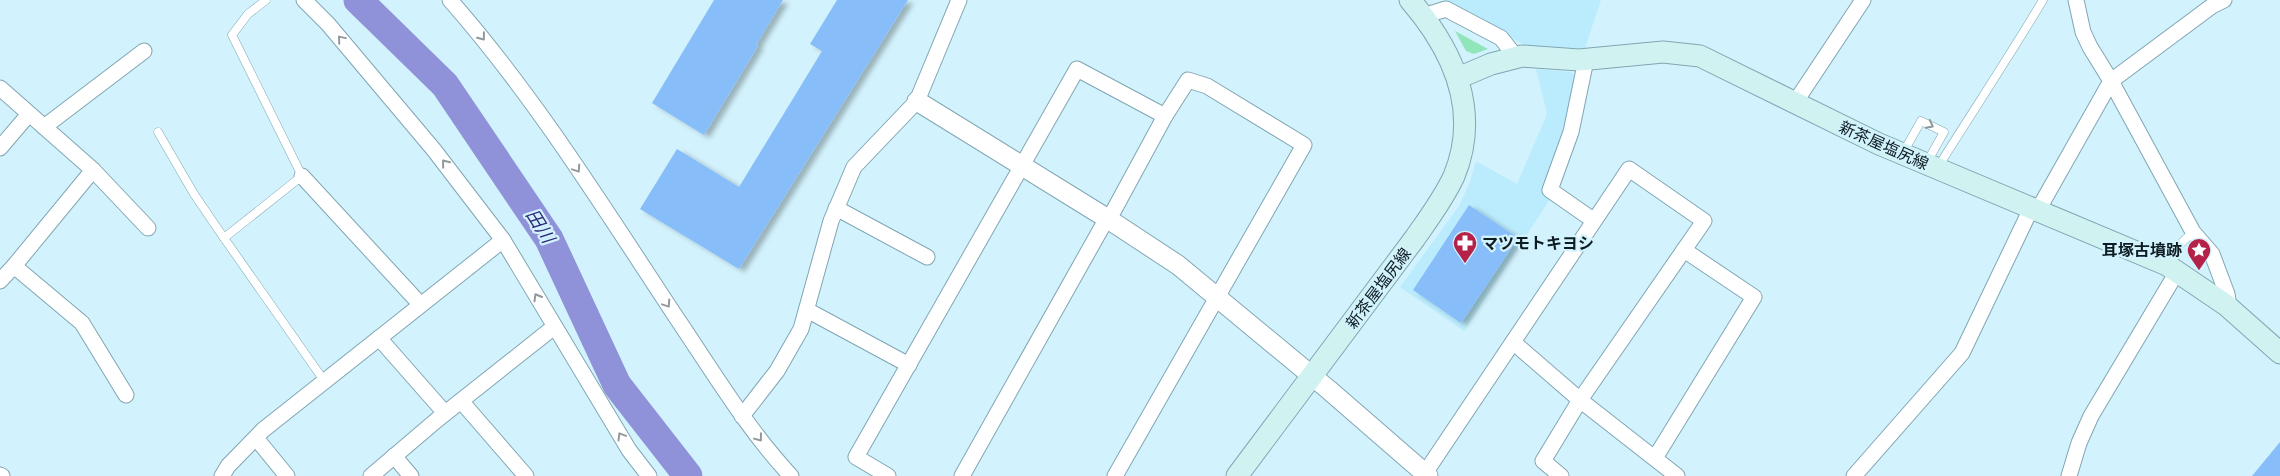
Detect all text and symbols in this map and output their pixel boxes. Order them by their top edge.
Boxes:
one-way arrow [476,31,484,40]
one-way arrow [338,36,347,45]
street label: 新茶屋塩尻線 [1836,116,1932,175]
one-way arrow [1925,119,1934,129]
one-way arrow [442,160,451,169]
one-way arrow [571,163,580,172]
water label: 田川 [521,204,561,249]
pharmacy icon: マツモトキヨシ [1452,230,1478,264]
place label: マツモトキヨシ [1482,233,1594,254]
place icon: 耳塚古墳跡 [2186,237,2212,271]
place label: 耳塚古墳跡 [2102,240,2182,261]
street label: 新茶屋塩尻線 [1341,244,1416,333]
one-way arrow [533,294,543,303]
one-way arrow [661,298,671,307]
one-way arrow [754,432,762,441]
one-way arrow [617,433,627,442]

